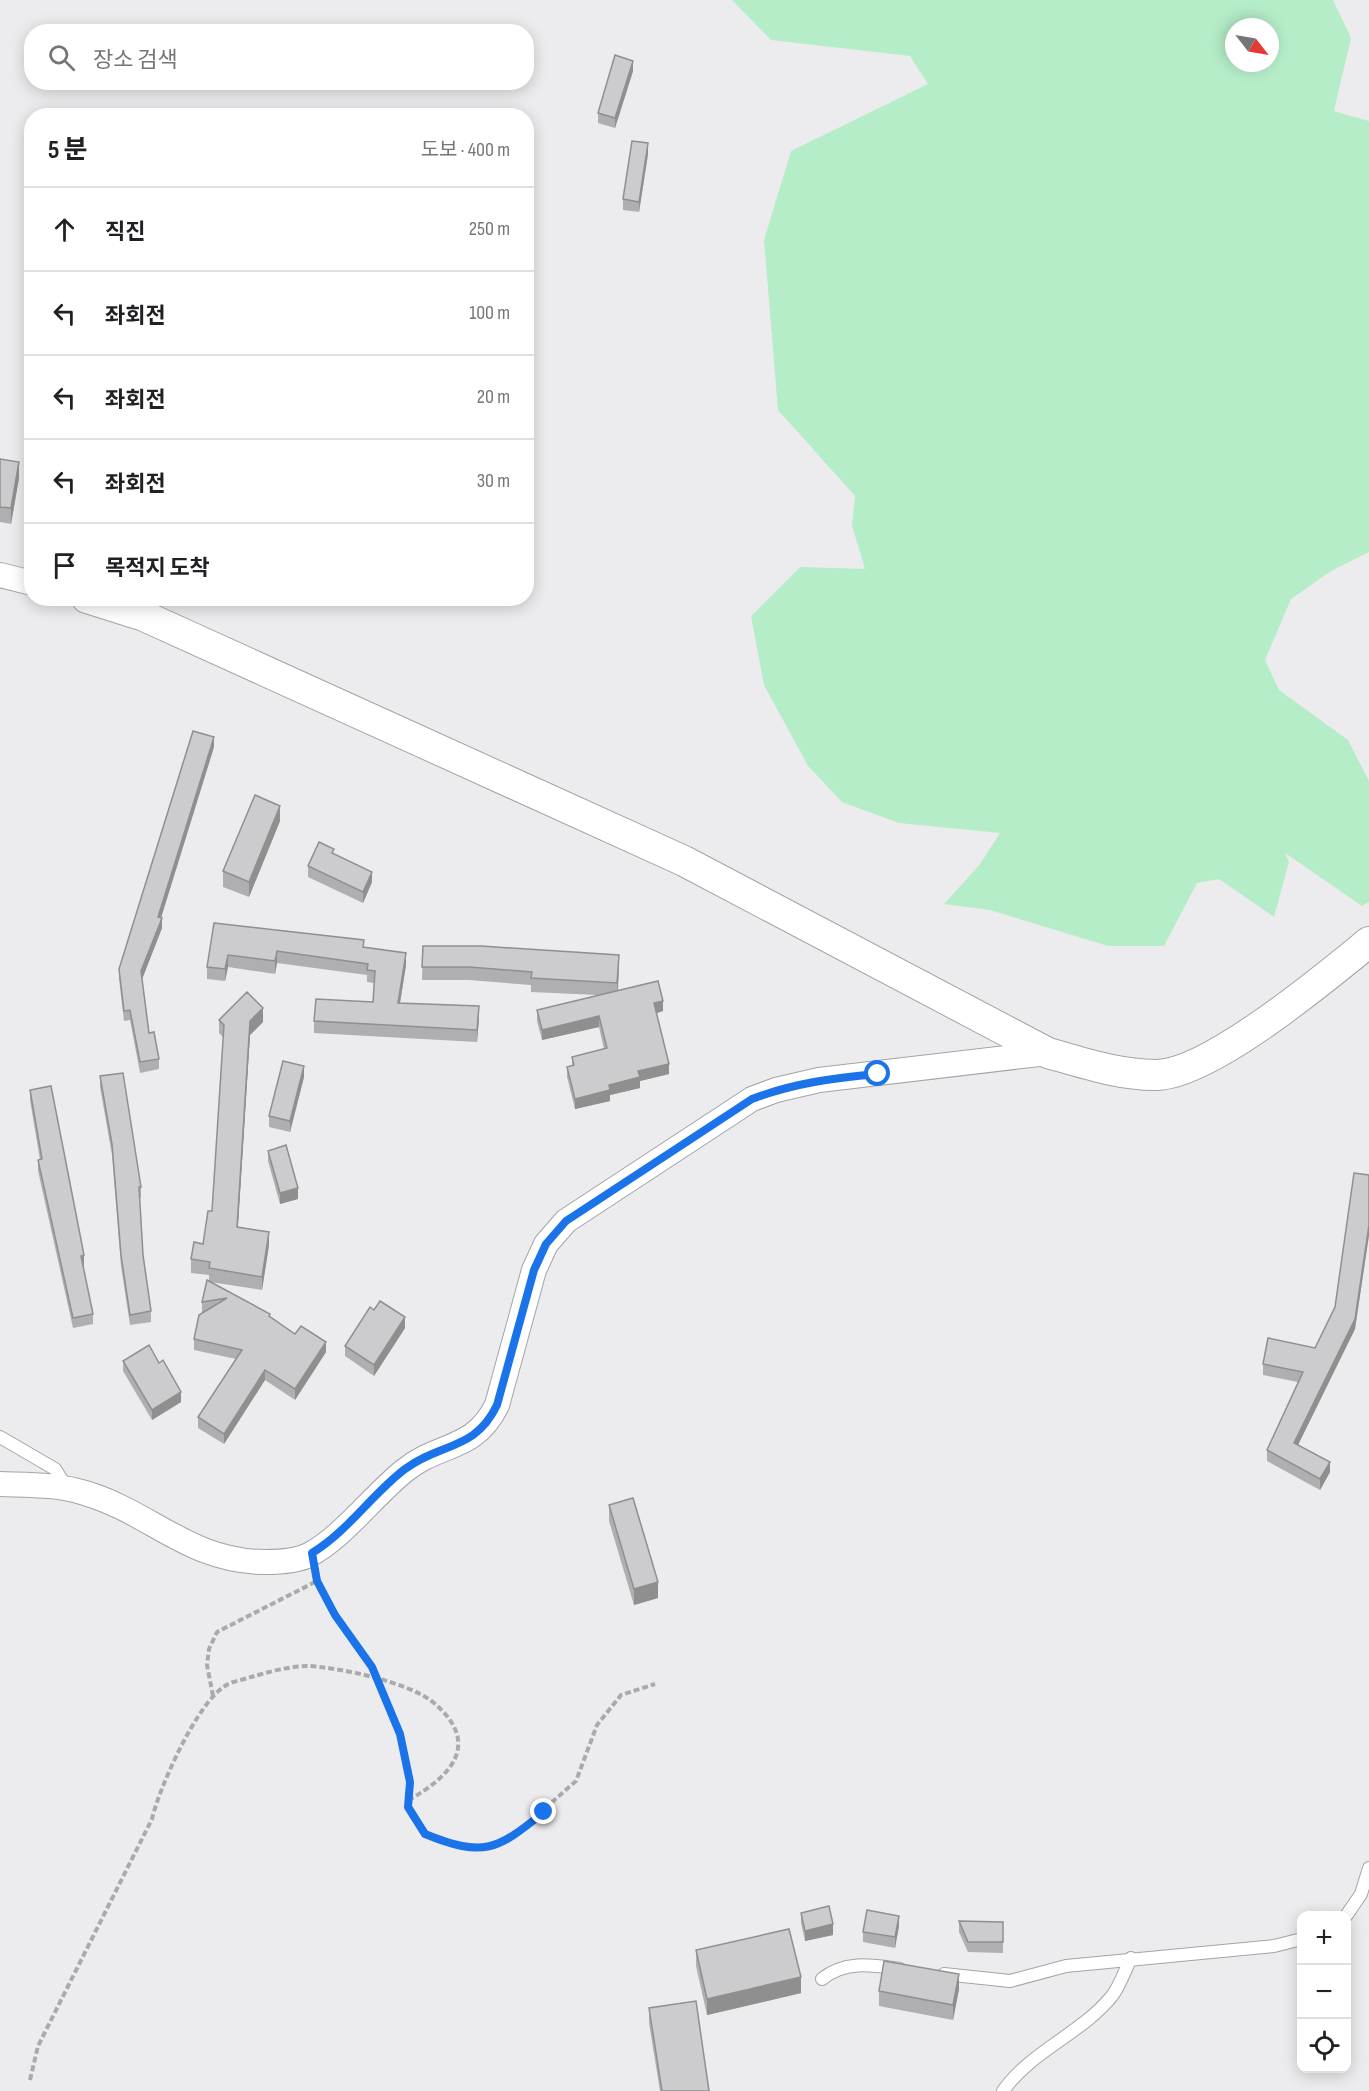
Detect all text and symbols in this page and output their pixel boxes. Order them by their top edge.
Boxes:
north arrow [1225,18,1279,72]
search box [24,24,534,90]
icon: search [45,41,78,74]
text: 장소 검색 [93,47,177,74]
text: 5 분 [48,135,87,166]
text: 도보 · 400 m [421,138,510,162]
icon: ahead [48,213,81,246]
text: 250 m [469,217,510,241]
text: 직진 [105,219,145,246]
icon: left [48,297,81,330]
text: 100 m [469,301,510,325]
text: 좌회전 [105,303,166,330]
icon: left [48,381,81,414]
text: 20 m [477,385,510,409]
text: 좌회전 [105,387,166,414]
icon: left [48,465,81,498]
text: 30 m [477,469,510,493]
text: 좌회전 [105,471,166,498]
icon: arrive [48,549,81,582]
text: 목적지 도착 [105,555,210,582]
route start [864,1060,890,1086]
route end [530,1798,556,1824]
map controls [1297,1911,1351,2073]
button: + [1297,1911,1351,1965]
button: − [1297,1965,1351,2019]
button: locate [1297,2019,1351,2073]

